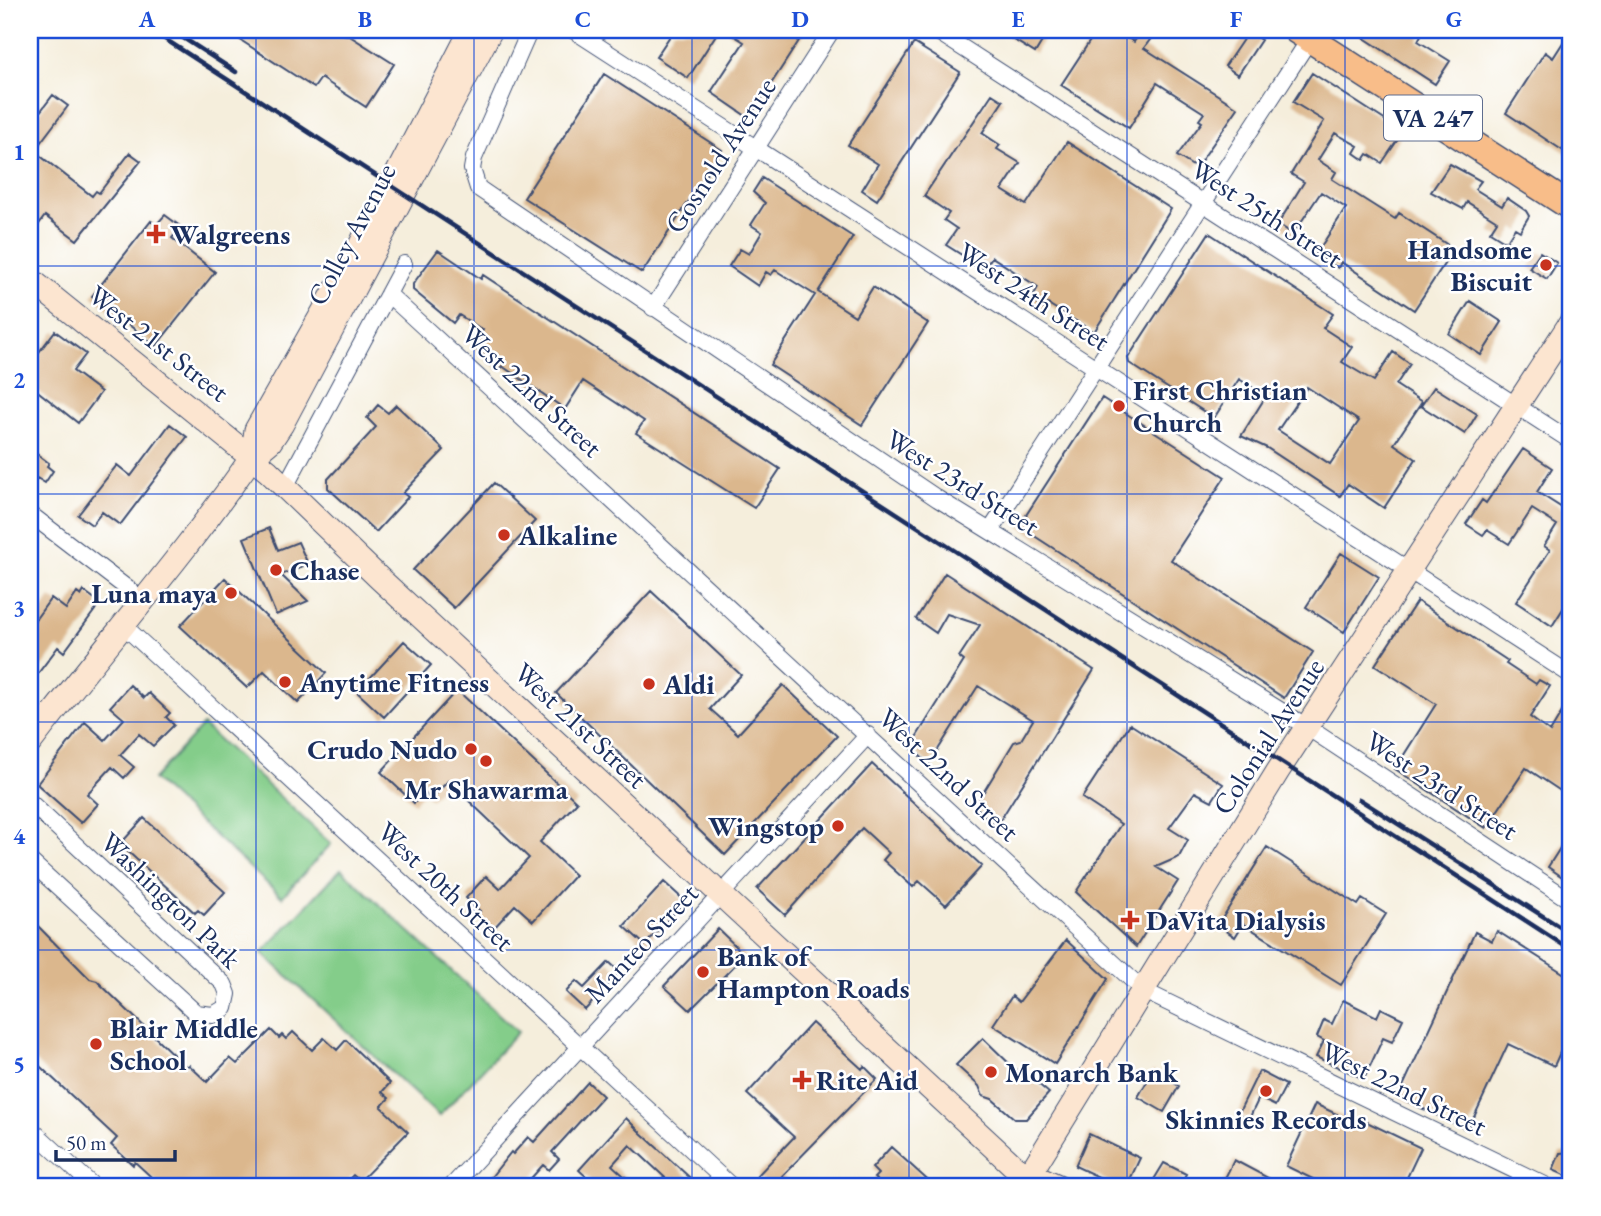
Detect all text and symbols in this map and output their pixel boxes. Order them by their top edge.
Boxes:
text: A [138,4,156,34]
text: B [358,4,372,34]
text: C [575,4,591,34]
text: D [791,4,809,34]
text: E [1011,4,1025,34]
text: F [1230,4,1243,34]
text: G [1446,4,1462,34]
street label: Gosnold Avenue [656,70,784,240]
road number: VA 247 [1384,96,1482,140]
text: 1 [13,137,25,167]
street label: West 25th Street [1184,150,1350,276]
street label: Colley Avenue [299,157,404,311]
place label: Walgreens [170,216,290,252]
marker: Walgreens [148,226,164,242]
place label: Handsome Biscuit [1408,231,1532,299]
street label: West 24th Street [951,233,1117,359]
marker: Handsome Biscuit [1538,257,1554,273]
street label: West 21st Street [81,277,237,409]
street label: West 22nd Street [454,315,610,465]
text: 2 [13,365,25,395]
place label: First Christian Church [1133,372,1308,440]
marker: First Christian Church [1111,398,1127,414]
street label: West 23rd Street [879,420,1047,544]
place label: Alkaline [517,517,617,553]
marker: Alkaline [496,527,512,543]
place label: Chase [290,552,360,588]
marker: Chase [268,562,284,578]
place label: Luna maya [91,575,218,611]
marker: Luna maya [223,585,239,601]
text: 3 [13,593,25,623]
street label: Colonial Avenue [1204,651,1332,821]
street label: West 21st Street [507,654,655,796]
place label: Anytime Fitness [298,664,489,700]
place label: Aldi [662,666,714,702]
marker: Anytime Fitness [277,674,293,690]
marker: Aldi [641,676,657,692]
street label: West 22nd Street [871,699,1027,849]
street label: West 23rd Street [1359,722,1525,848]
place label: Crudo Nudo [307,731,457,767]
marker: Crudo Nudo [463,741,479,757]
marker: Mr Shawarma [478,753,494,769]
place label: Mr Shawarma [404,771,569,807]
place label: Wingstop [708,808,824,844]
street label: West 20th Street [370,813,522,959]
marker: Wingstop [830,818,846,834]
text: 4 [13,821,26,851]
street label: Washington Park [93,824,250,977]
street label: Manteo Street [576,875,706,1011]
place label: DaVita Dialysis [1146,902,1326,938]
marker: DaVita Dialysis [1120,910,1140,930]
place label: Bank of Hampton Roads [717,938,910,1006]
marker: Bank of Hampton Roads [695,964,711,980]
place label: Blair Middle School [110,1010,258,1078]
street label: West 22nd Street [1315,1032,1493,1144]
marker: Blair Middle School [88,1036,104,1052]
text: 5 [13,1049,25,1079]
place label: Monarch Bank [1005,1054,1179,1090]
place label: Rite Aid [816,1062,919,1098]
marker: Monarch Bank [983,1064,999,1080]
marker: Rite Aid [794,1072,810,1088]
marker: Skinnies Records [1258,1083,1274,1099]
place label: Skinnies Records [1166,1101,1366,1137]
scale bar [56,1118,175,1162]
text: 50 m [66,1129,107,1156]

